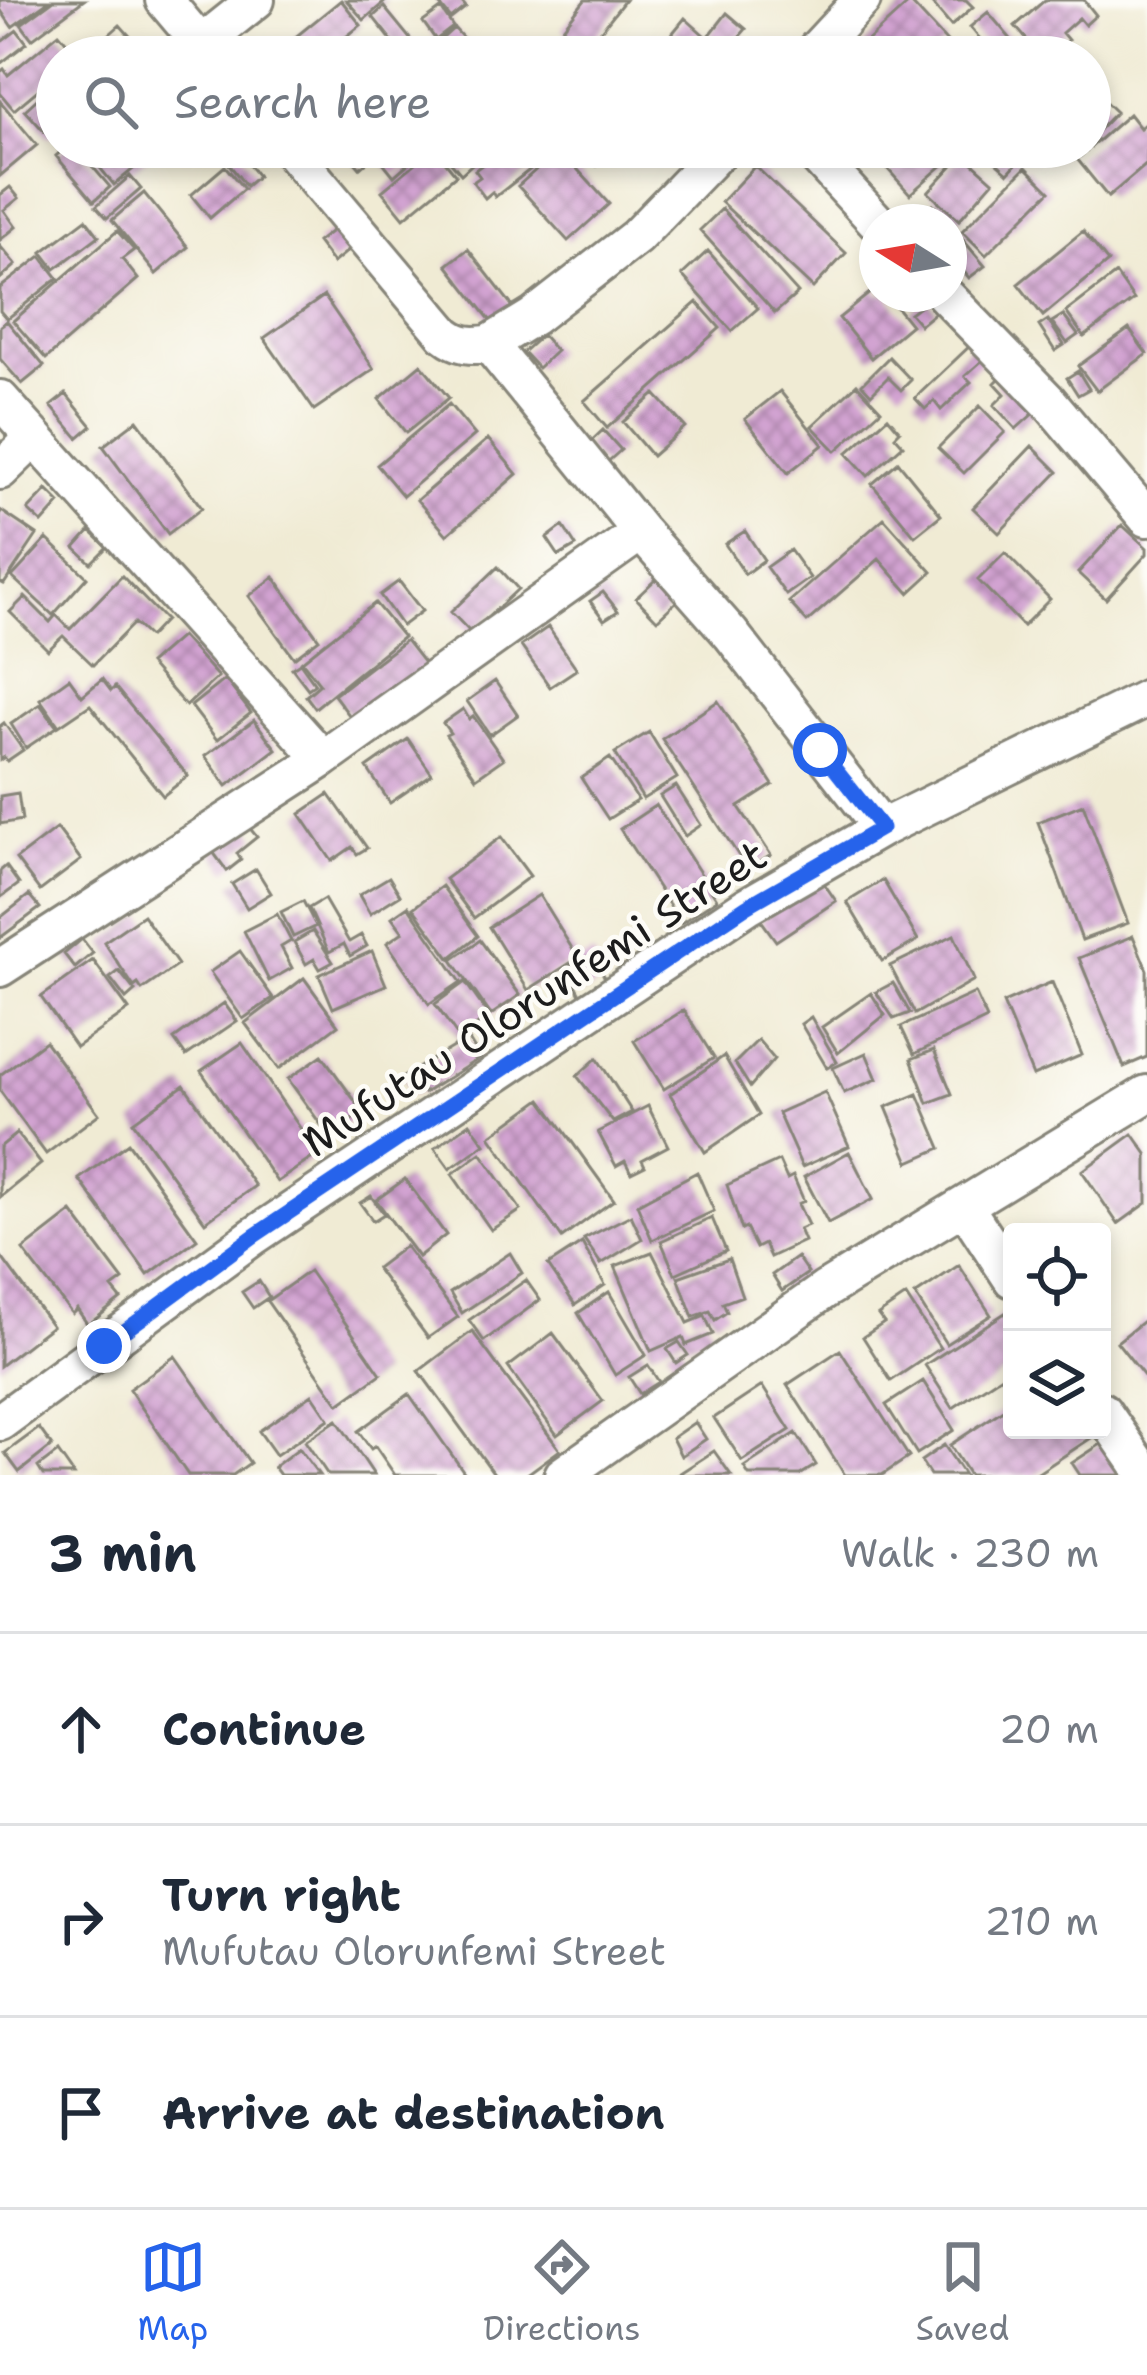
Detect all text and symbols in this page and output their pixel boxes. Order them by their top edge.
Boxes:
search box [36,36,1111,168]
icon: search [78,69,144,135]
text: Search here [174,72,431,132]
north arrow [859,204,967,312]
route start [793,723,847,777]
street label: Mufutau Olorunfemi Street [291,827,777,1169]
map controls [1003,1223,1111,1439]
button: locate [1003,1223,1111,1331]
route end [77,1319,131,1373]
button: layers [1003,1331,1111,1439]
text: 3 min [48,1519,197,1587]
text: Walk · 230 m [841,1527,1099,1579]
icon: ahead [48,1696,114,1762]
text: Continue [162,1699,366,1759]
text: 20 m [999,1703,1099,1755]
text: Turn right [162,1865,401,1925]
icon: right [48,1888,114,1954]
text: 210 m [984,1895,1099,1947]
text: Mufutau Olorunfemi Street [162,1925,666,1977]
icon: arrive [48,2080,114,2146]
text: Arrive at destination [162,2083,665,2143]
tab: Map [138,2234,208,2351]
tab: Directions [483,2234,641,2351]
tab: Saved [916,2234,1009,2351]

